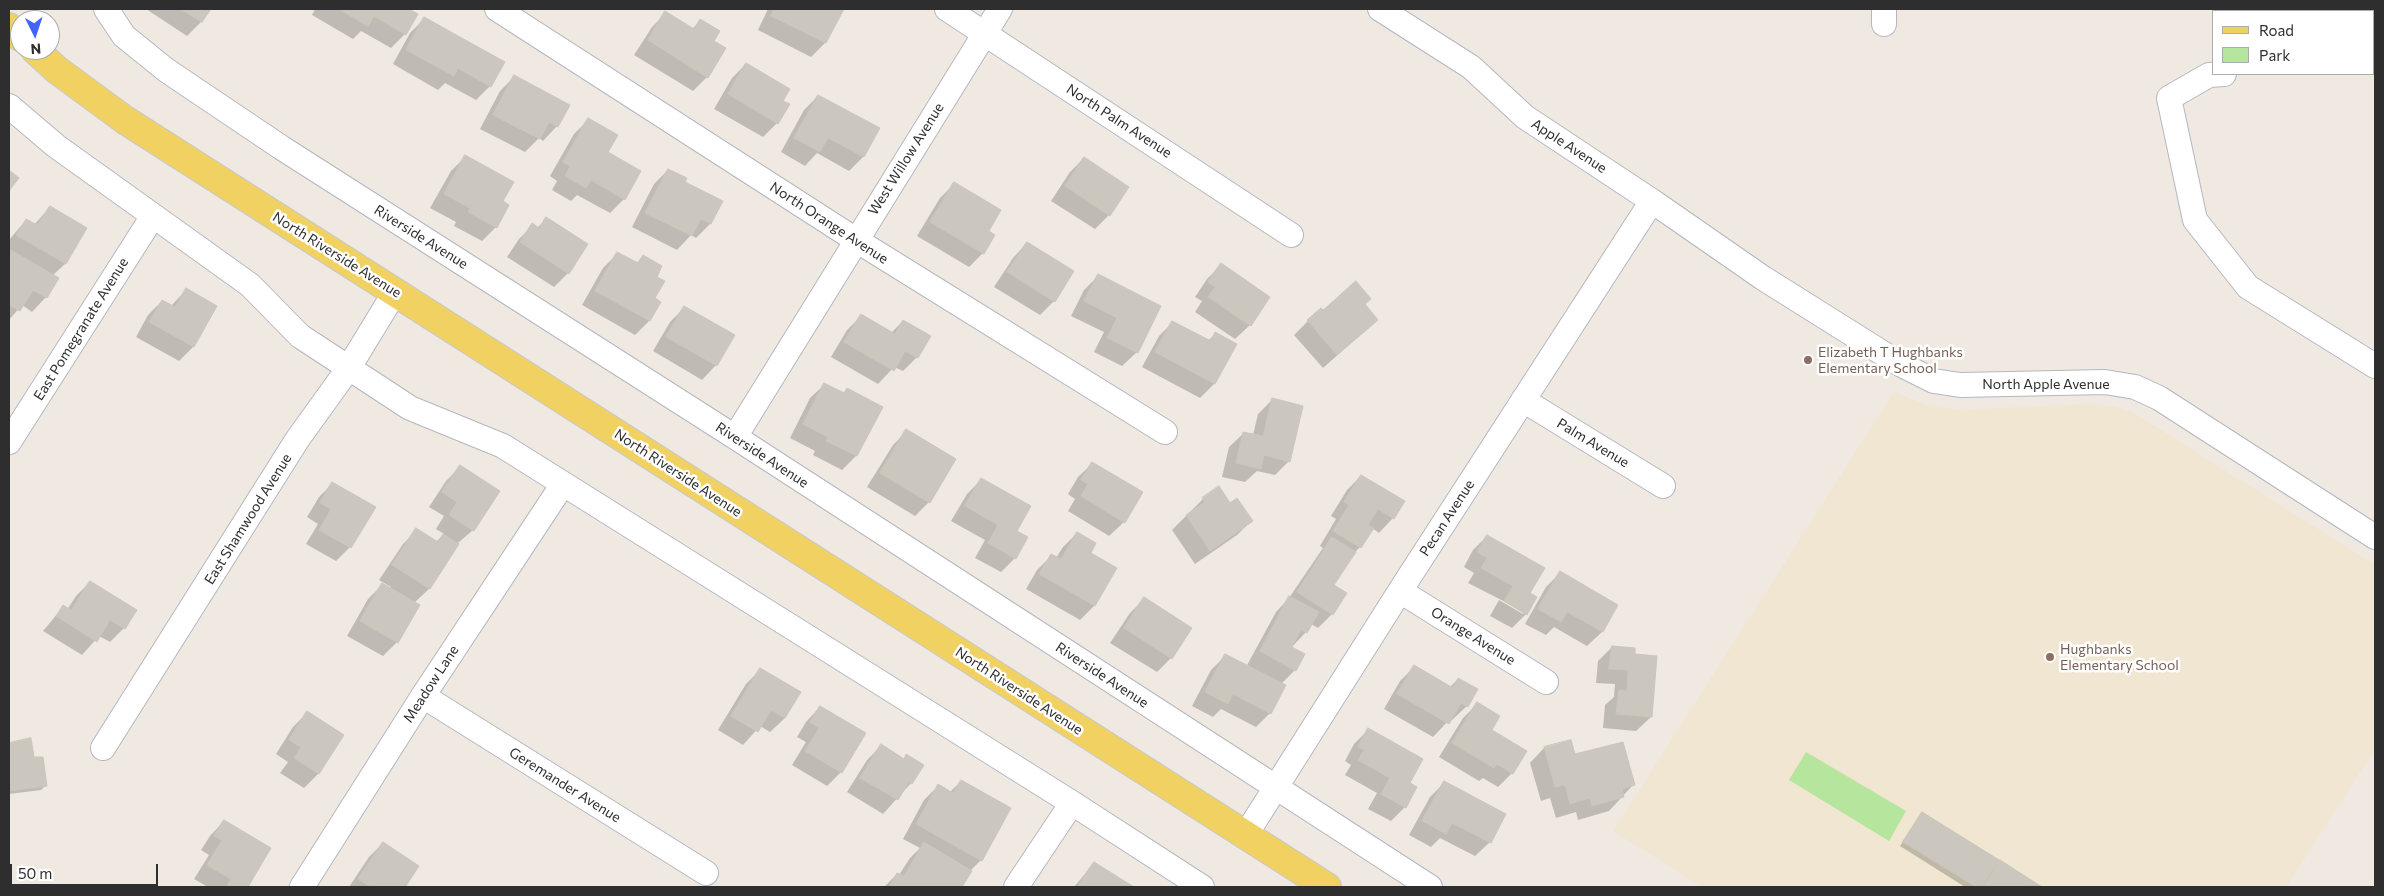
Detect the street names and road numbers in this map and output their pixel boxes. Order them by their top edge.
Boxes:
street label: North Palm Avenue [1063,81,1175,161]
street label: West Willow Avenue [865,100,947,218]
street label: Apple Avenue [1528,115,1610,177]
street label: North Orange Avenue [767,179,891,267]
street label: Riverside Avenue [371,201,471,273]
street label: North Riverside Avenue [270,209,404,301]
street label: East Pomegranate Avenue [30,255,132,403]
street label: North Apple Avenue [1982,376,2110,392]
street label: Palm Avenue [1554,415,1632,471]
street label: Riverside Avenue [712,419,812,491]
street label: North Riverside Avenue [611,426,745,520]
street label: East Shamwood Avenue [201,450,295,588]
street label: Pecan Avenue [1416,477,1478,559]
street label: Orange Avenue [1428,603,1518,669]
street label: Riverside Avenue [1052,639,1152,711]
street label: Meadow Lane [400,642,462,726]
street label: North Riverside Avenue [952,644,1086,738]
street label: Geremander Avenue [506,744,624,826]

